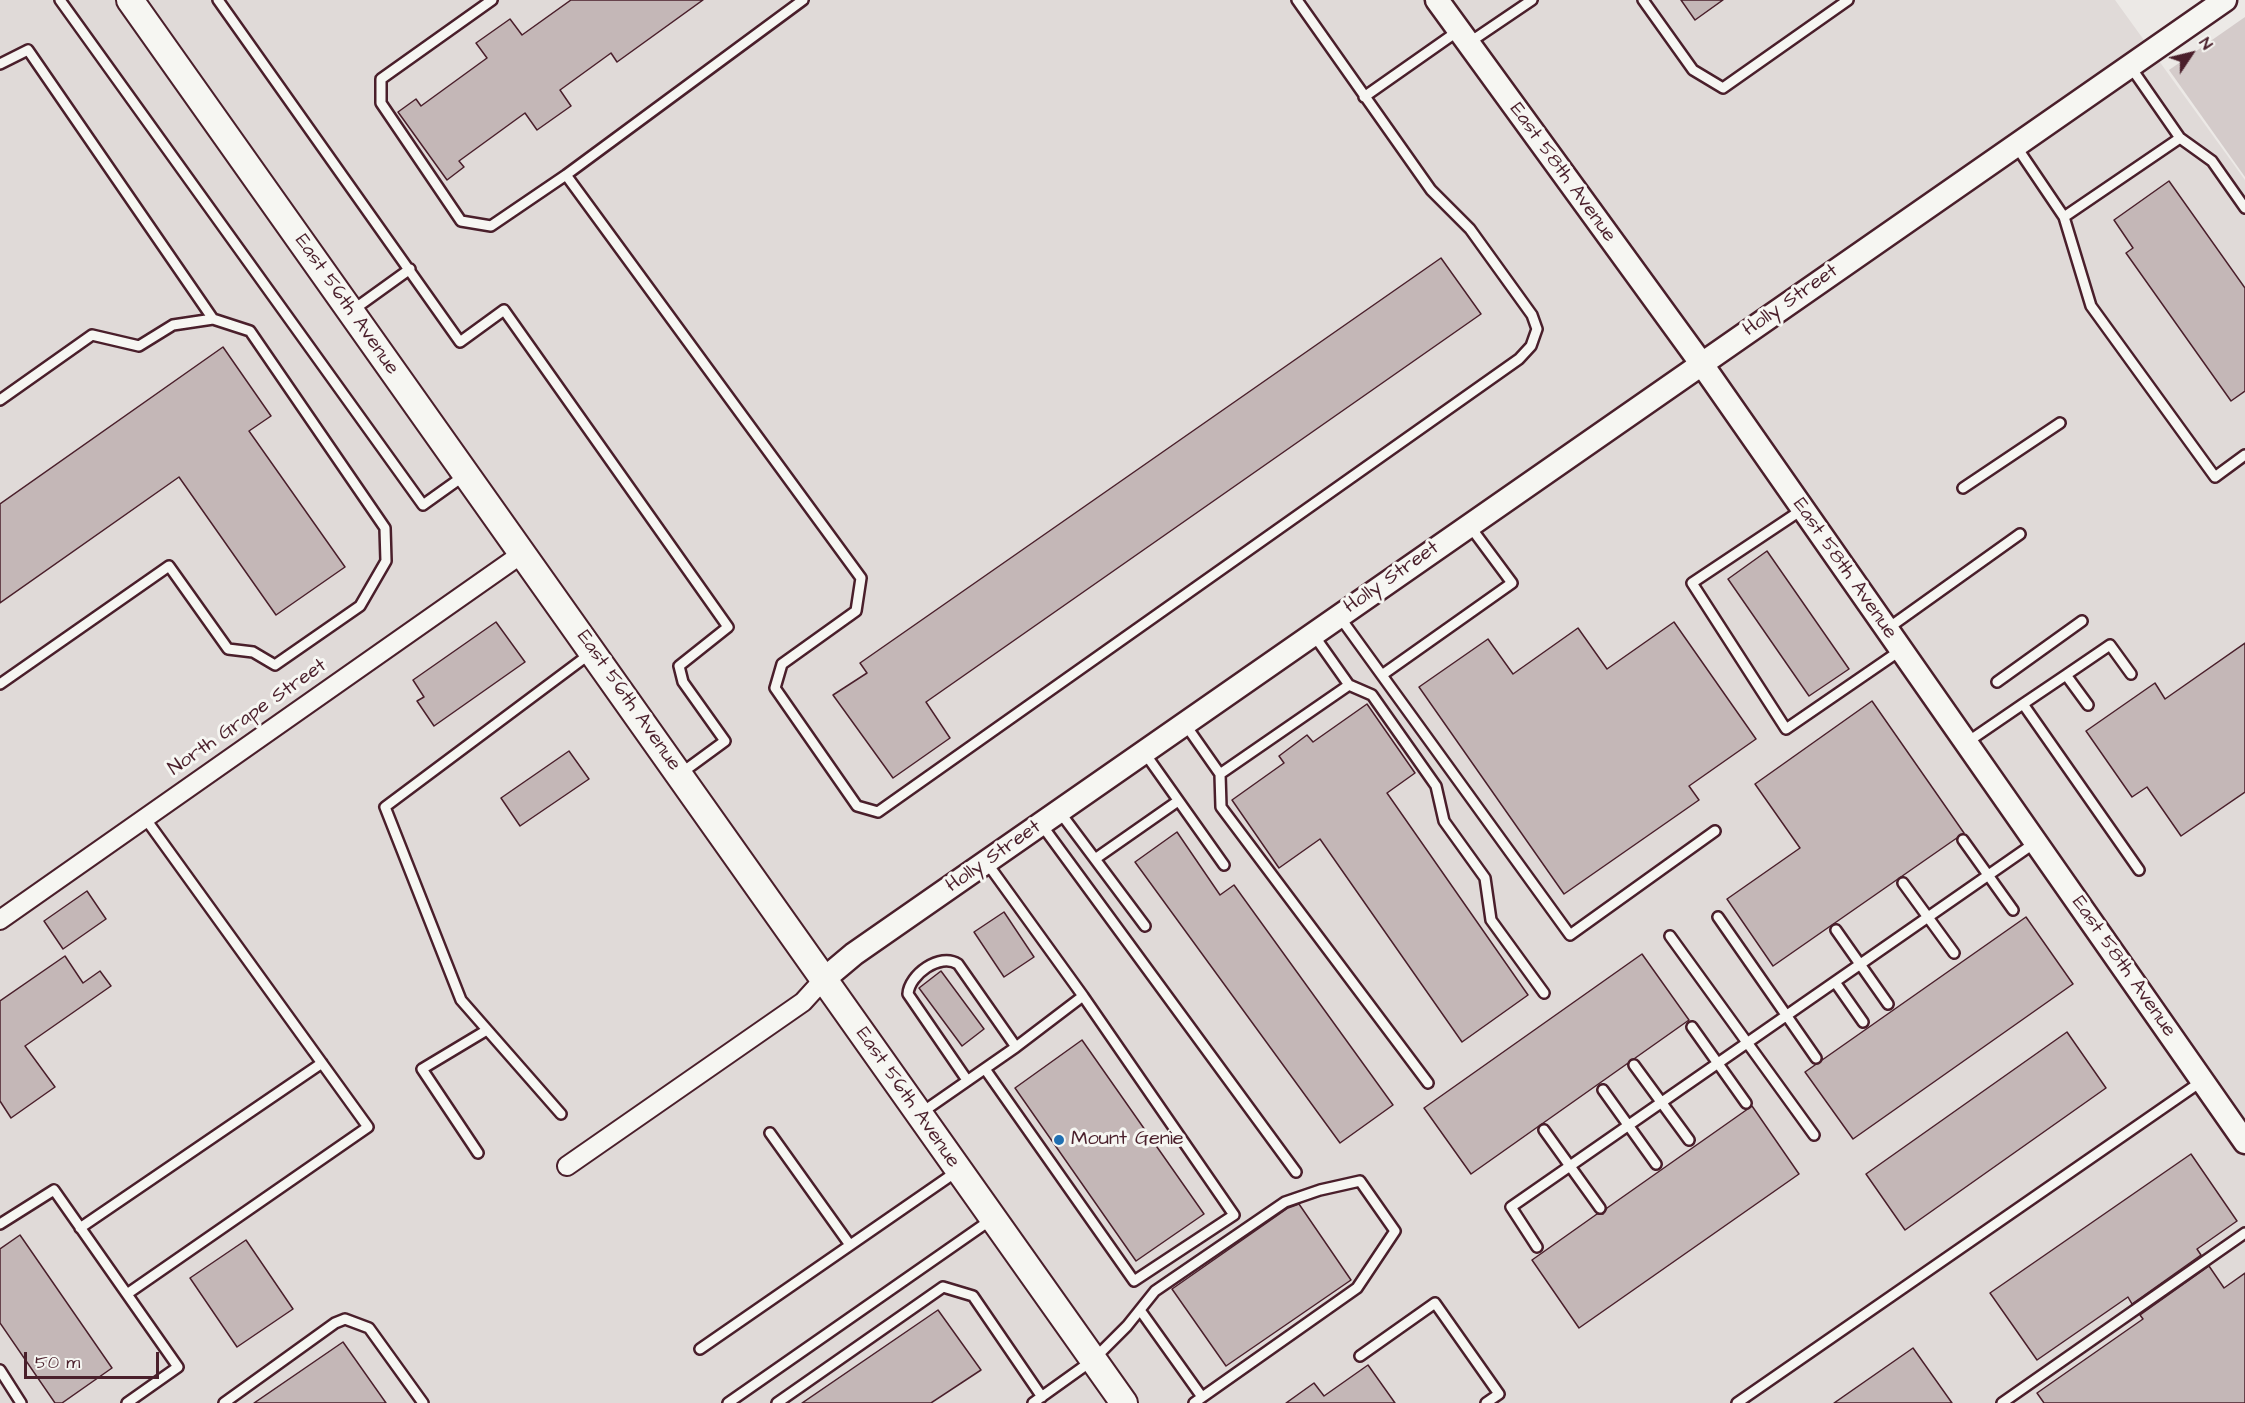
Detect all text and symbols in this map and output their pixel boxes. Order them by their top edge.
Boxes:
north arrow [2161,24,2221,84]
text: N [2194,33,2218,54]
street label: East 58th Avenue [1503,99,1621,247]
street label: East 56th Avenue [289,230,403,380]
street label: Holly Street [1739,260,1843,342]
street label: East 58th Avenue [1786,494,1902,644]
street label: Holly Street [1340,537,1444,619]
street label: East 56th Avenue [571,626,685,776]
street label: North Grape Street [164,654,332,782]
street label: Holly Street [942,816,1046,898]
street label: East 58th Avenue [2065,892,2181,1042]
street label: East 56th Avenue [850,1023,964,1173]
place label: Mount Genie [1071,1128,1184,1152]
marker: Mount Genie [1052,1133,1066,1147]
scale bar [27,1340,162,1378]
text: 50 m [35,1350,80,1375]

